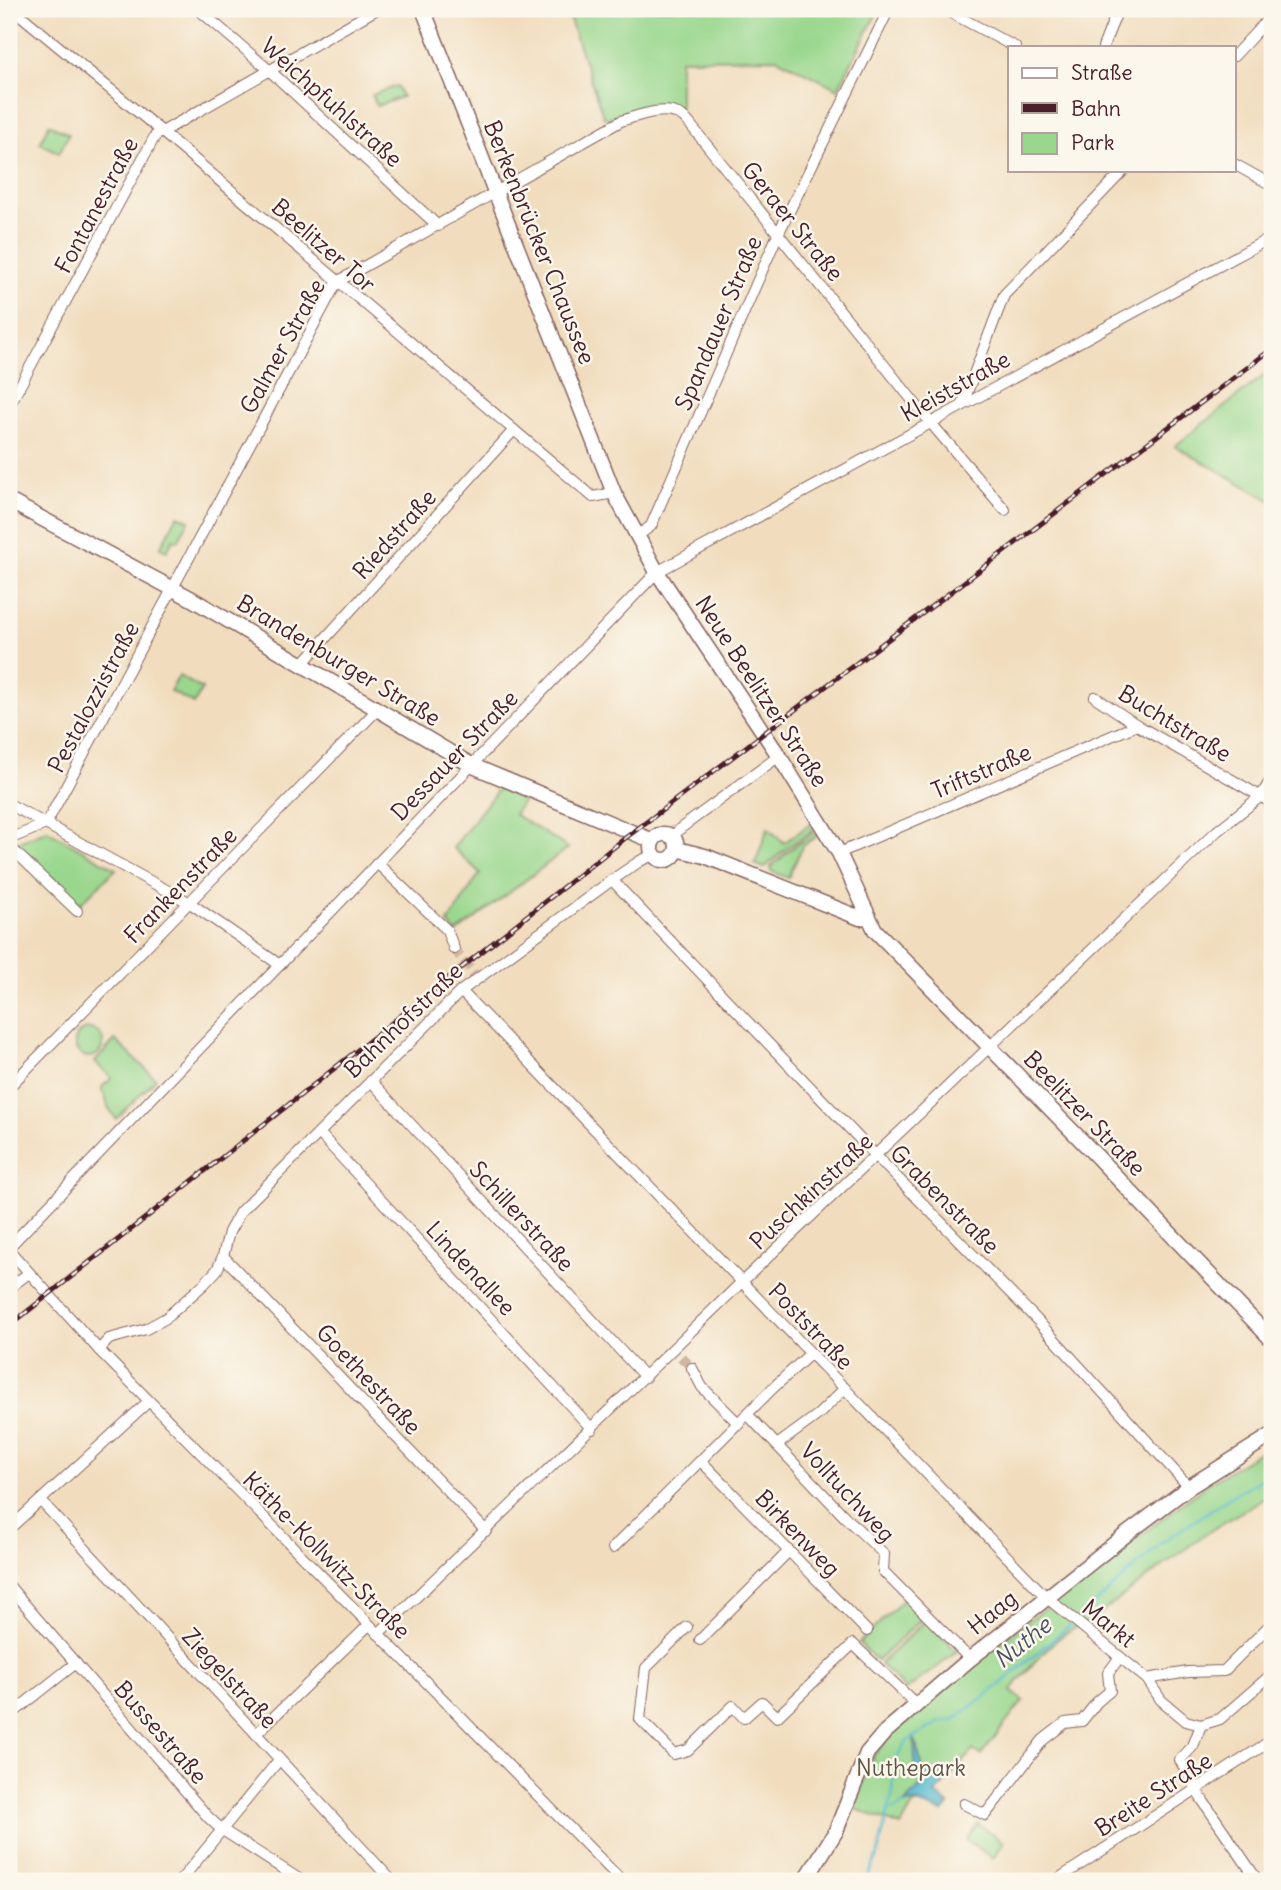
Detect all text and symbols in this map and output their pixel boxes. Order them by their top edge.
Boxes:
street label: Weichpfuhlstraße [255,31,409,173]
legend [1008,46,1236,172]
text: Straße [1071,59,1132,86]
text: Bahn [1071,95,1121,122]
street label: Berkenbrücker Chaussee [478,116,602,368]
text: Park [1071,129,1114,156]
street label: Fontanestraße [48,132,144,278]
street label: Geraer Straße [736,155,850,287]
street label: Beelitzer Tor [266,192,383,299]
street label: Spandauer Straße [668,231,768,415]
street label: Galmer Straße [233,274,331,418]
street label: Kleiststraße [895,344,1015,428]
street label: Riedstraße [346,483,442,585]
street label: Brandenburger Straße [232,588,446,732]
street label: Neue Beelitzer Straße [689,590,835,792]
street label: Pestalozzistraße [41,616,145,778]
street label: Buchtstraße [1113,678,1237,768]
street label: Dessauer Straße [384,684,524,826]
street label: Triftstraße [927,737,1035,805]
street label: Frankenstraße [117,821,243,949]
street label: Bahnhofstraße [338,956,468,1084]
street label: Beelitzer Straße [1018,1044,1152,1182]
street label: Puschkinstraße [743,1126,879,1256]
street label: Grabenstraße [884,1138,1006,1260]
street label: Schillerstraße [464,1155,580,1277]
street label: Lindenallee [420,1215,522,1321]
street label: Poststraße [762,1276,860,1376]
street label: Goethestraße [310,1318,428,1440]
street label: Volltuchweg [794,1436,902,1548]
street label: Käthe-Kollwitz-Straße [237,1465,417,1645]
street label: Birkenweg [749,1483,847,1583]
street label: Haag [961,1583,1023,1641]
street label: Markt [1076,1593,1142,1653]
water label: Nuthe [987,1608,1058,1674]
street label: Ziegelstraße [176,1622,284,1734]
street label: Bussestraße [108,1674,214,1790]
street label: Breite Straße [1089,1745,1217,1843]
park label: Nuthepark [856,1753,966,1782]

